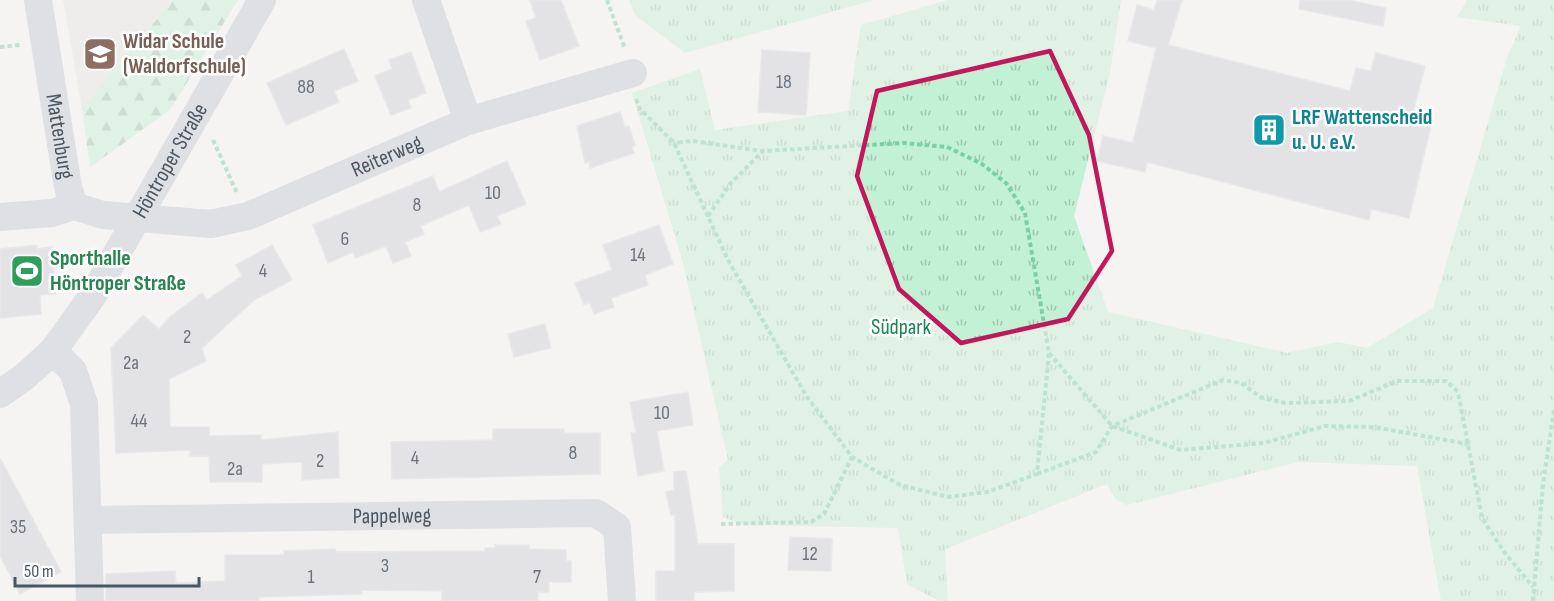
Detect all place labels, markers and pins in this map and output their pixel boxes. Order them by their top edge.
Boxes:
place label: Widar Schule (Waldorfschule) [123,28,246,80]
school or university icon: Widar Schule (Waldorfschule) [82,36,118,72]
place label: LRF Wattenscheid u. U. e.V. [1292,104,1432,156]
building icon: LRF Wattenscheid u. U. e.V. [1251,112,1287,148]
place label: Sporthalle Höntroper Straße [50,245,186,297]
sports icon: Sporthalle Höntroper Straße [9,253,45,289]

